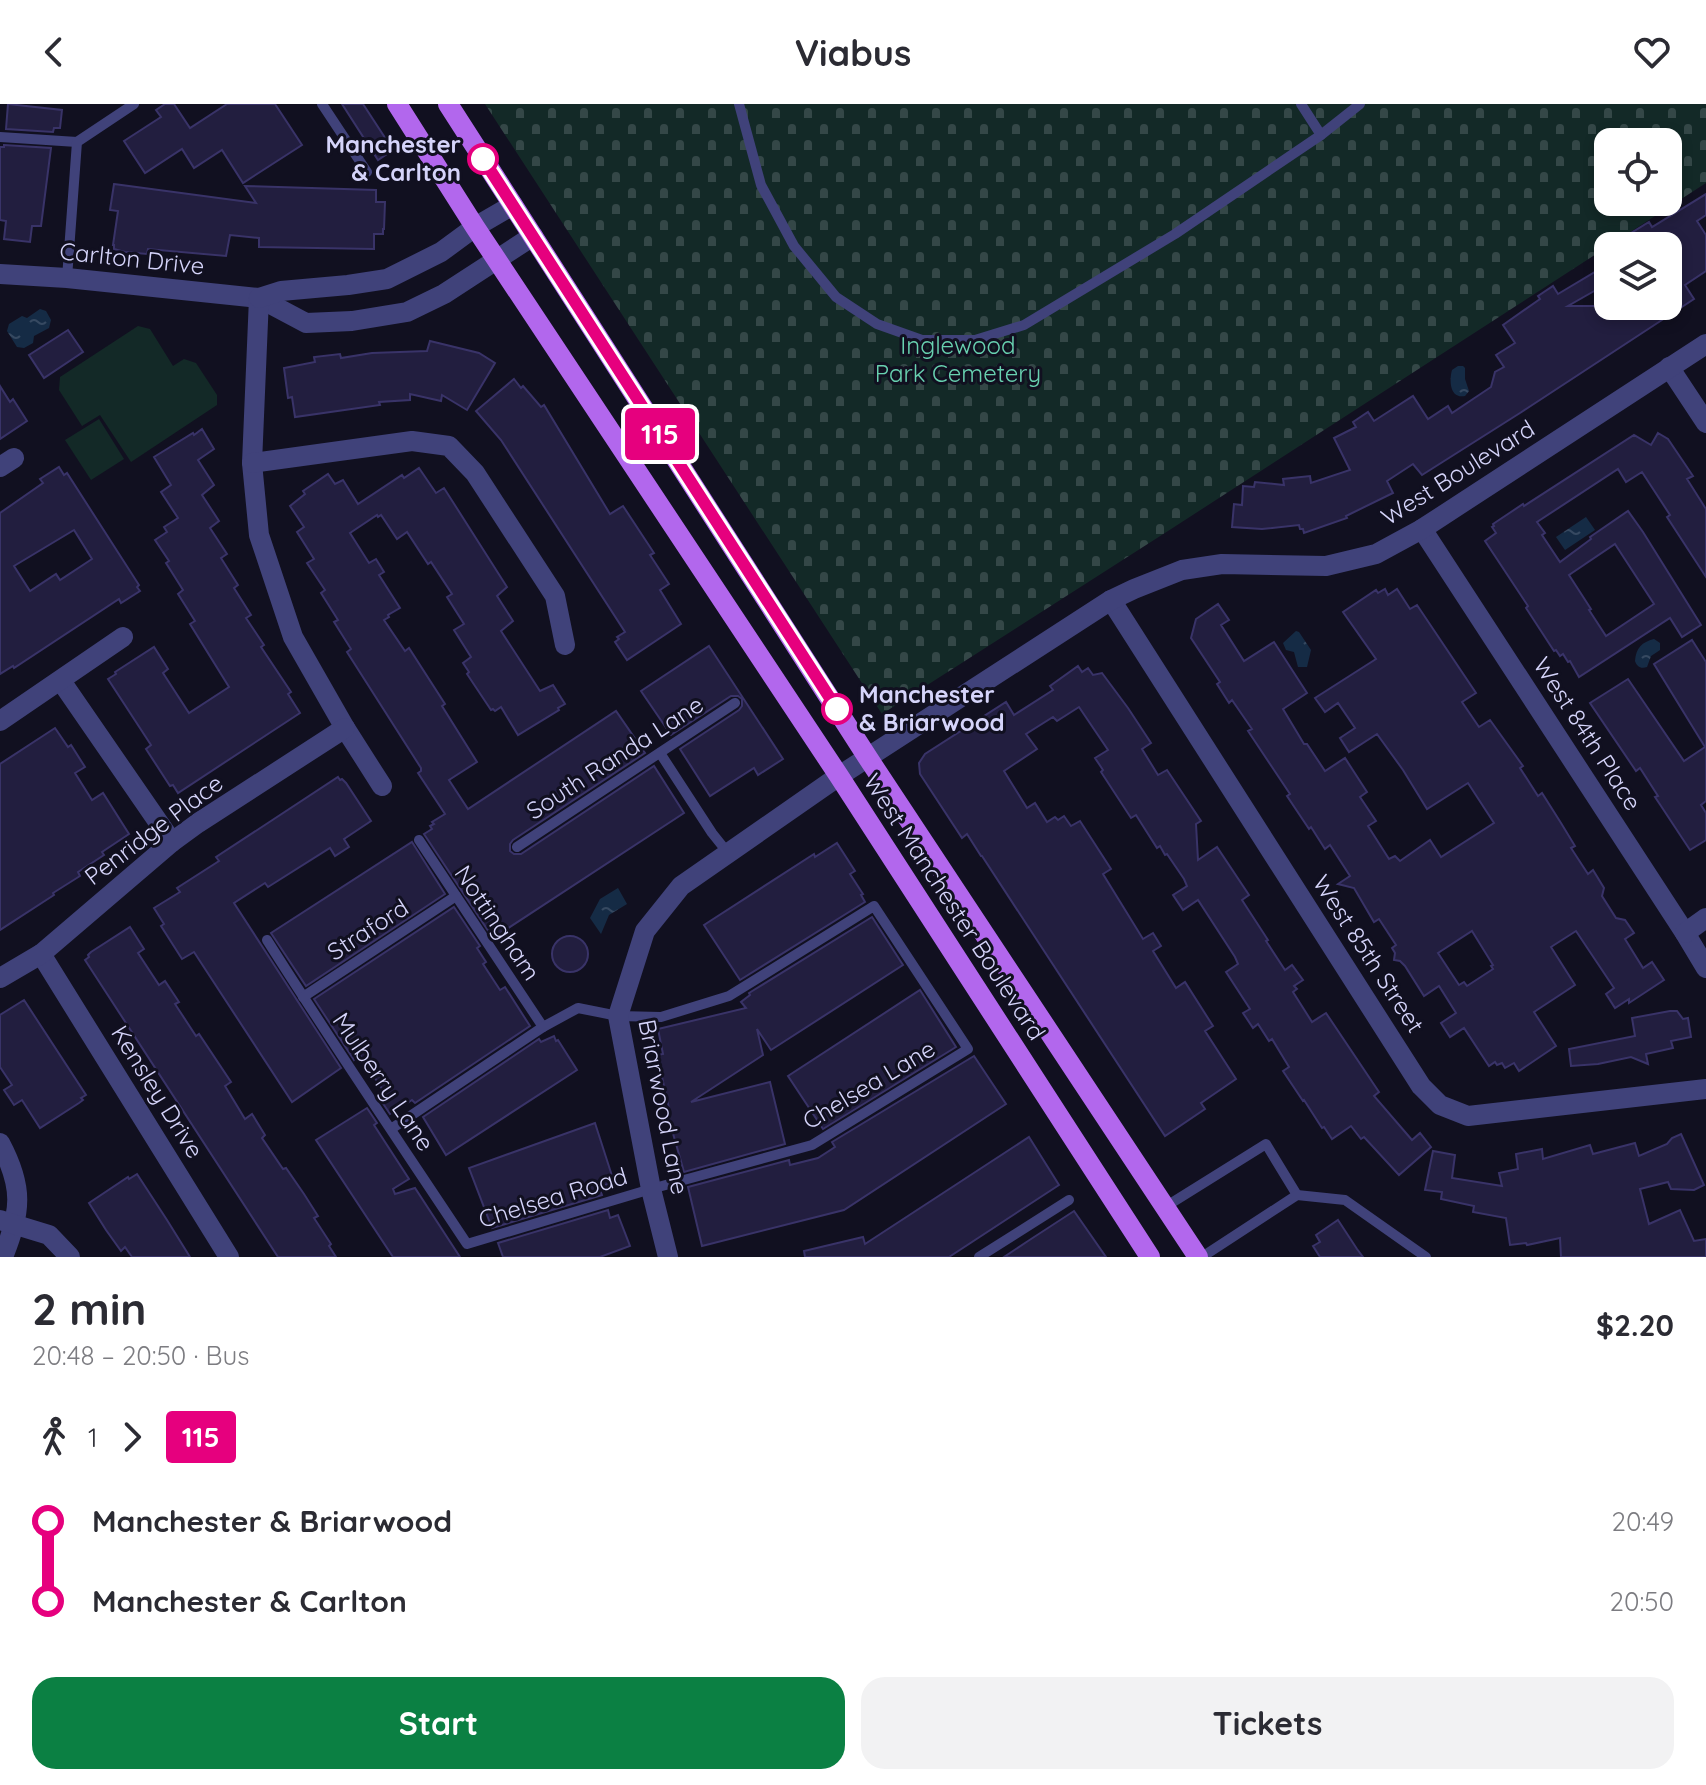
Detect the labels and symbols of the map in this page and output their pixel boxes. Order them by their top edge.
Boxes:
place label: Manchester & Carlton [325,129,461,187]
marker: Manchester & Carlton [468,144,498,174]
street label: Carlton Drive [58,235,206,281]
park label: Inglewood Park Cemetery [875,330,1041,388]
line badge: 115 [614,408,706,460]
street label: West Boulevard [1375,413,1540,531]
street label: West 84th Place [1527,651,1649,816]
place label: Manchester & Briarwood [859,679,1005,737]
street label: South Randa Lane [520,689,709,826]
marker: Manchester & Briarwood [822,694,852,724]
street label: Penridge Place [78,767,228,891]
street label: West Manchester Boulevard [857,768,1052,1045]
street label: Nottingham [448,859,547,986]
street label: West 85th Street [1307,869,1431,1038]
street label: Straford [321,892,414,966]
street label: Mulberry Lane [327,1007,441,1156]
street label: Briarwood Lane [632,1017,696,1197]
street label: Kensley Drive [105,1019,211,1163]
street label: Chelsea Lane [797,1033,940,1135]
street label: Chelsea Road [475,1160,631,1234]

